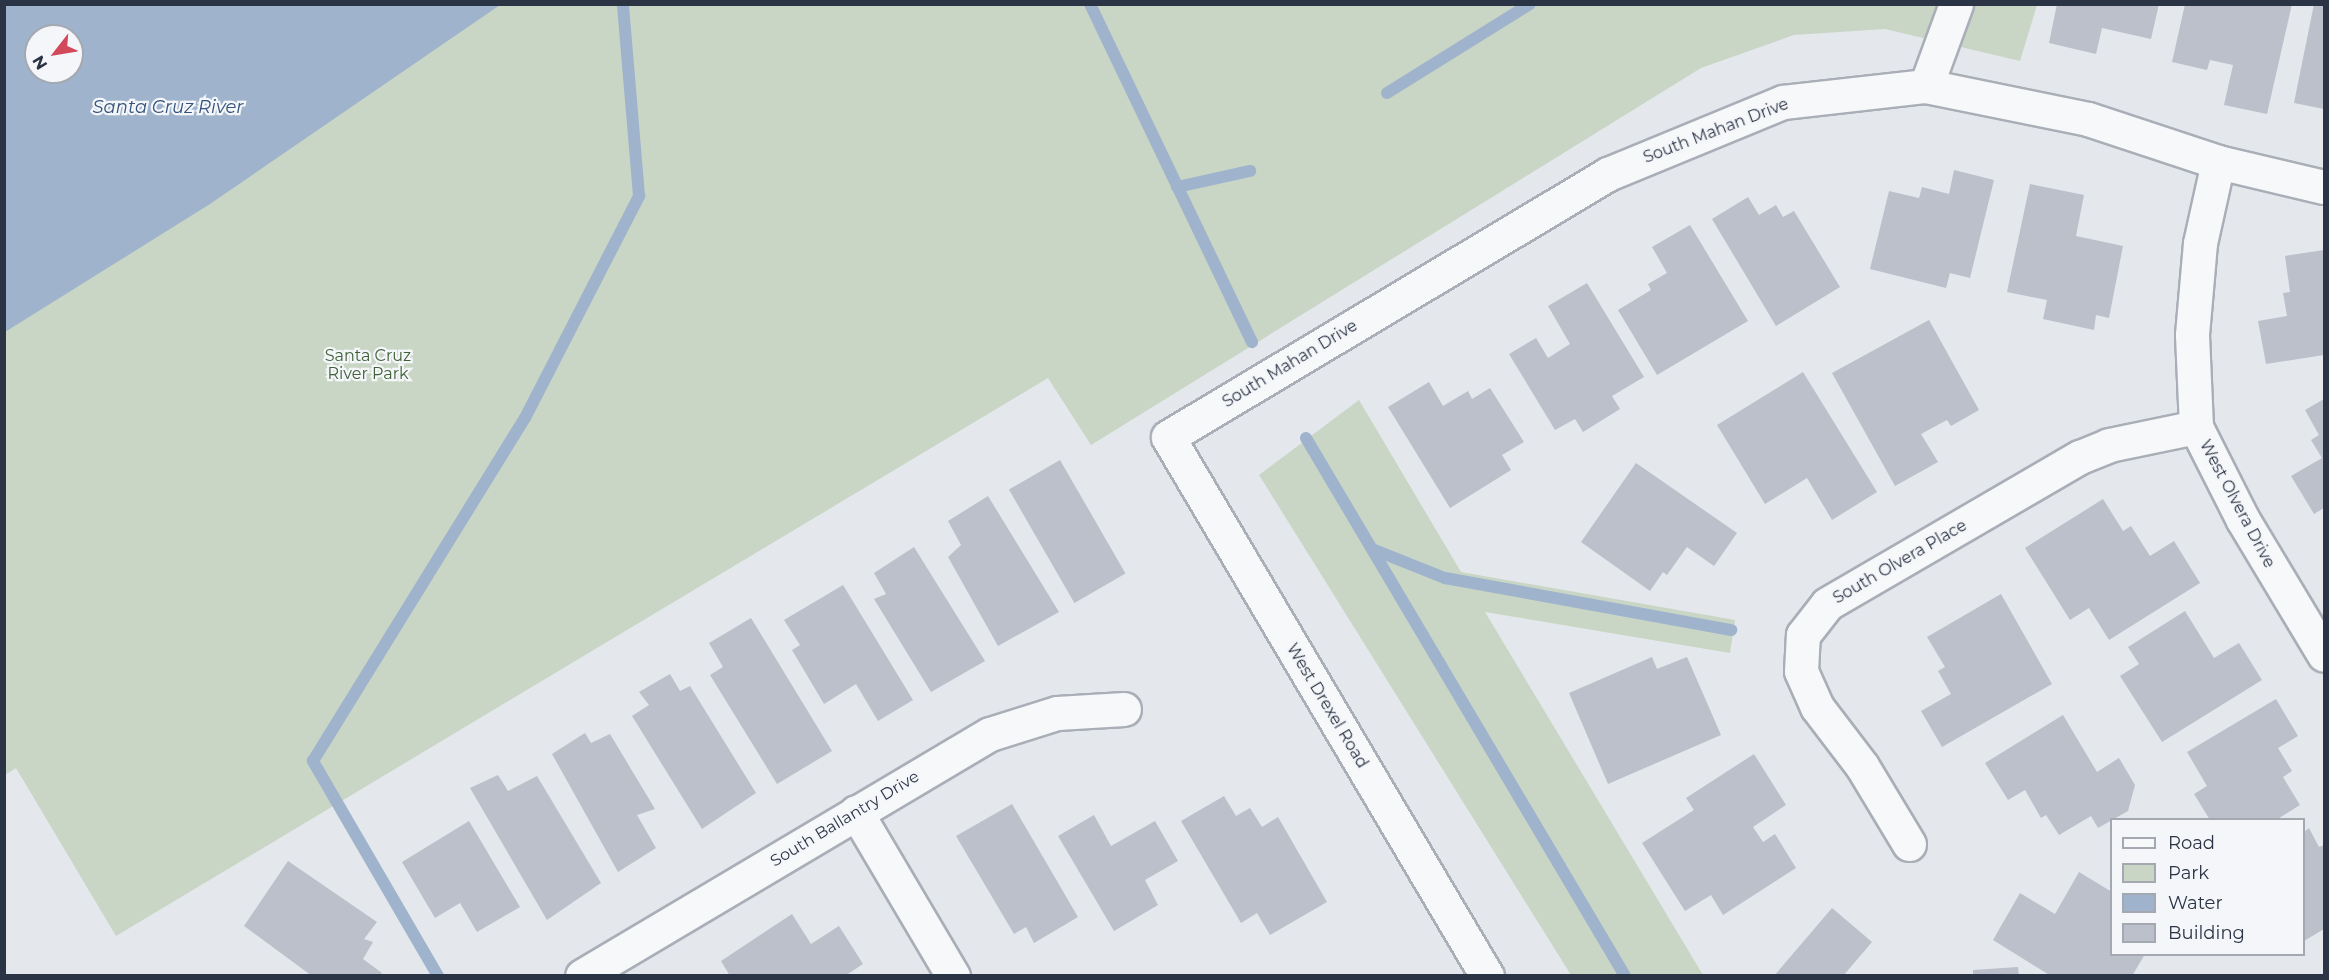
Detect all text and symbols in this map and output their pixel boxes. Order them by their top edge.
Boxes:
north arrow [24,24,84,84]
text: N [28,52,51,73]
street label: South Mahan Drive [1641,94,1791,168]
water label: Santa Cruz River [93,96,243,118]
street label: South Mahan Drive [1219,316,1361,412]
park label: Santa Cruz River Park [325,346,411,384]
street label: West Olvera Drive [2195,437,2279,571]
street label: South Olvera Place [1830,516,1970,608]
street label: West Drexel Road [1282,640,1372,772]
street label: South Ballantry Drive [767,767,923,871]
legend [2110,818,2305,956]
text: Road [2168,832,2215,854]
text: Park [2168,862,2209,884]
text: Water [2168,892,2223,914]
text: Building [2168,922,2245,944]

